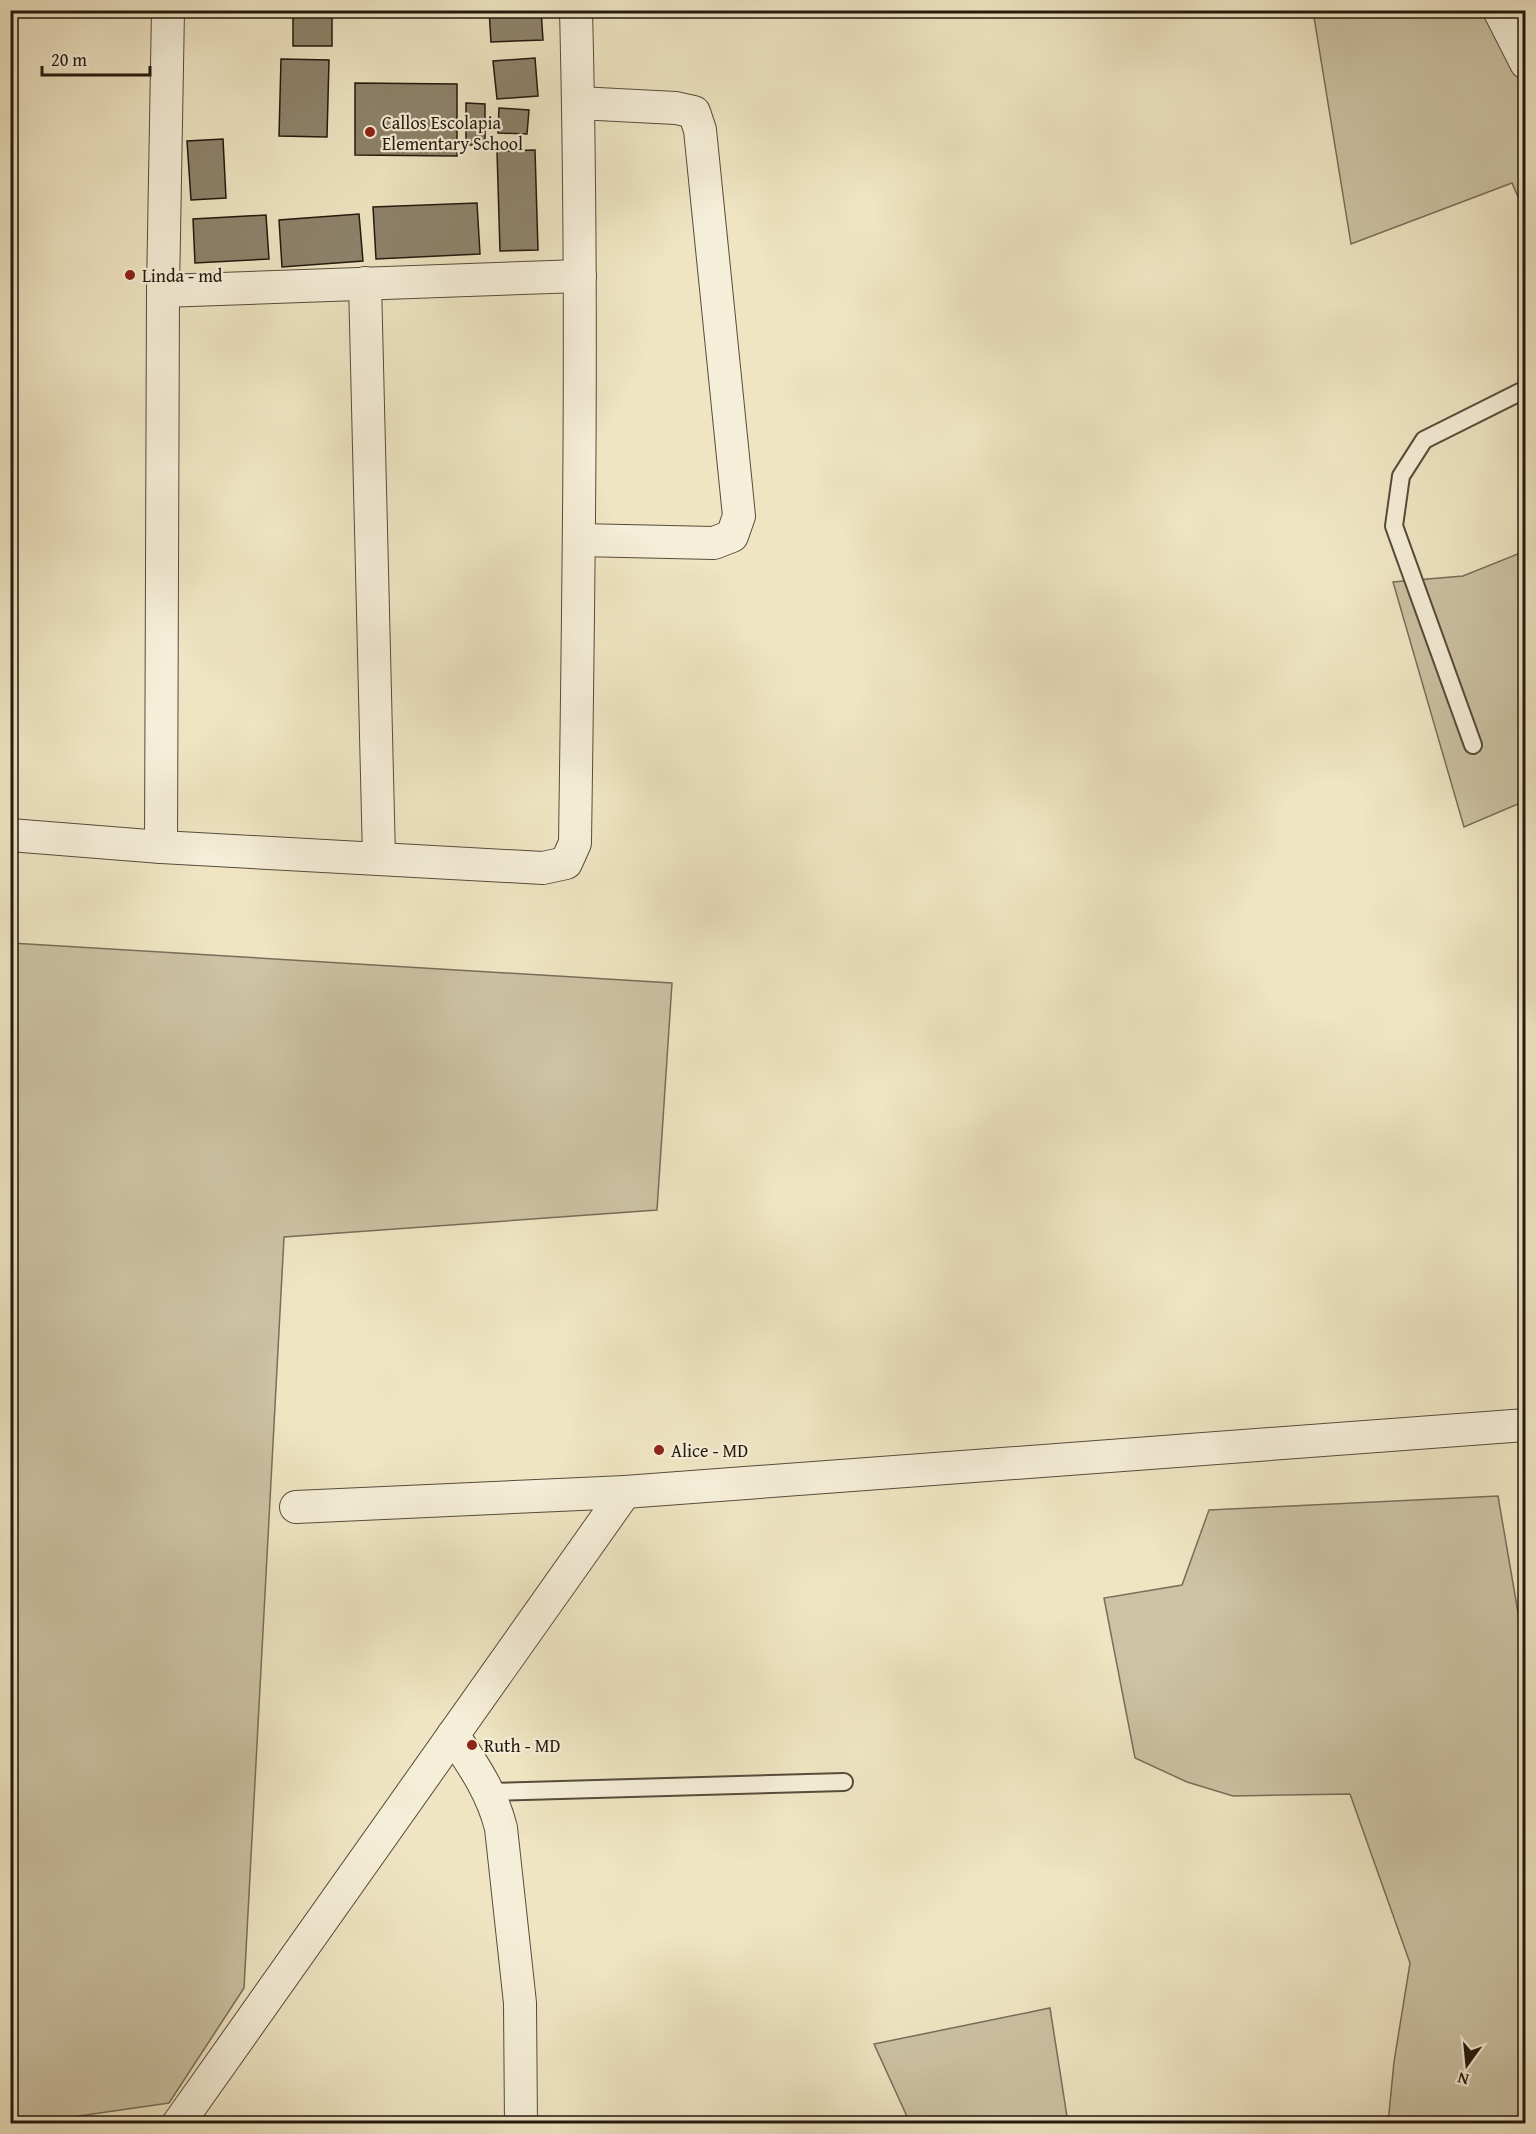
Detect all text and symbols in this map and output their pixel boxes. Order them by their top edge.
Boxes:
scale bar [42,39,150,77]
text: 20 m [51,46,87,73]
place label: Callos Escolapia Elementary School [382,109,523,157]
marker: Callos Escolapia Elementary School [363,125,377,139]
place label: Linda - md [142,262,223,289]
marker: Linda - md [123,268,137,282]
place label: Alice - MD [671,1437,748,1464]
marker: Alice - MD [652,1443,666,1457]
place label: Ruth - MD [484,1732,560,1759]
marker: Ruth - MD [465,1738,479,1752]
north arrow [1437,2035,1497,2095]
text: N [1455,2066,1471,2092]

